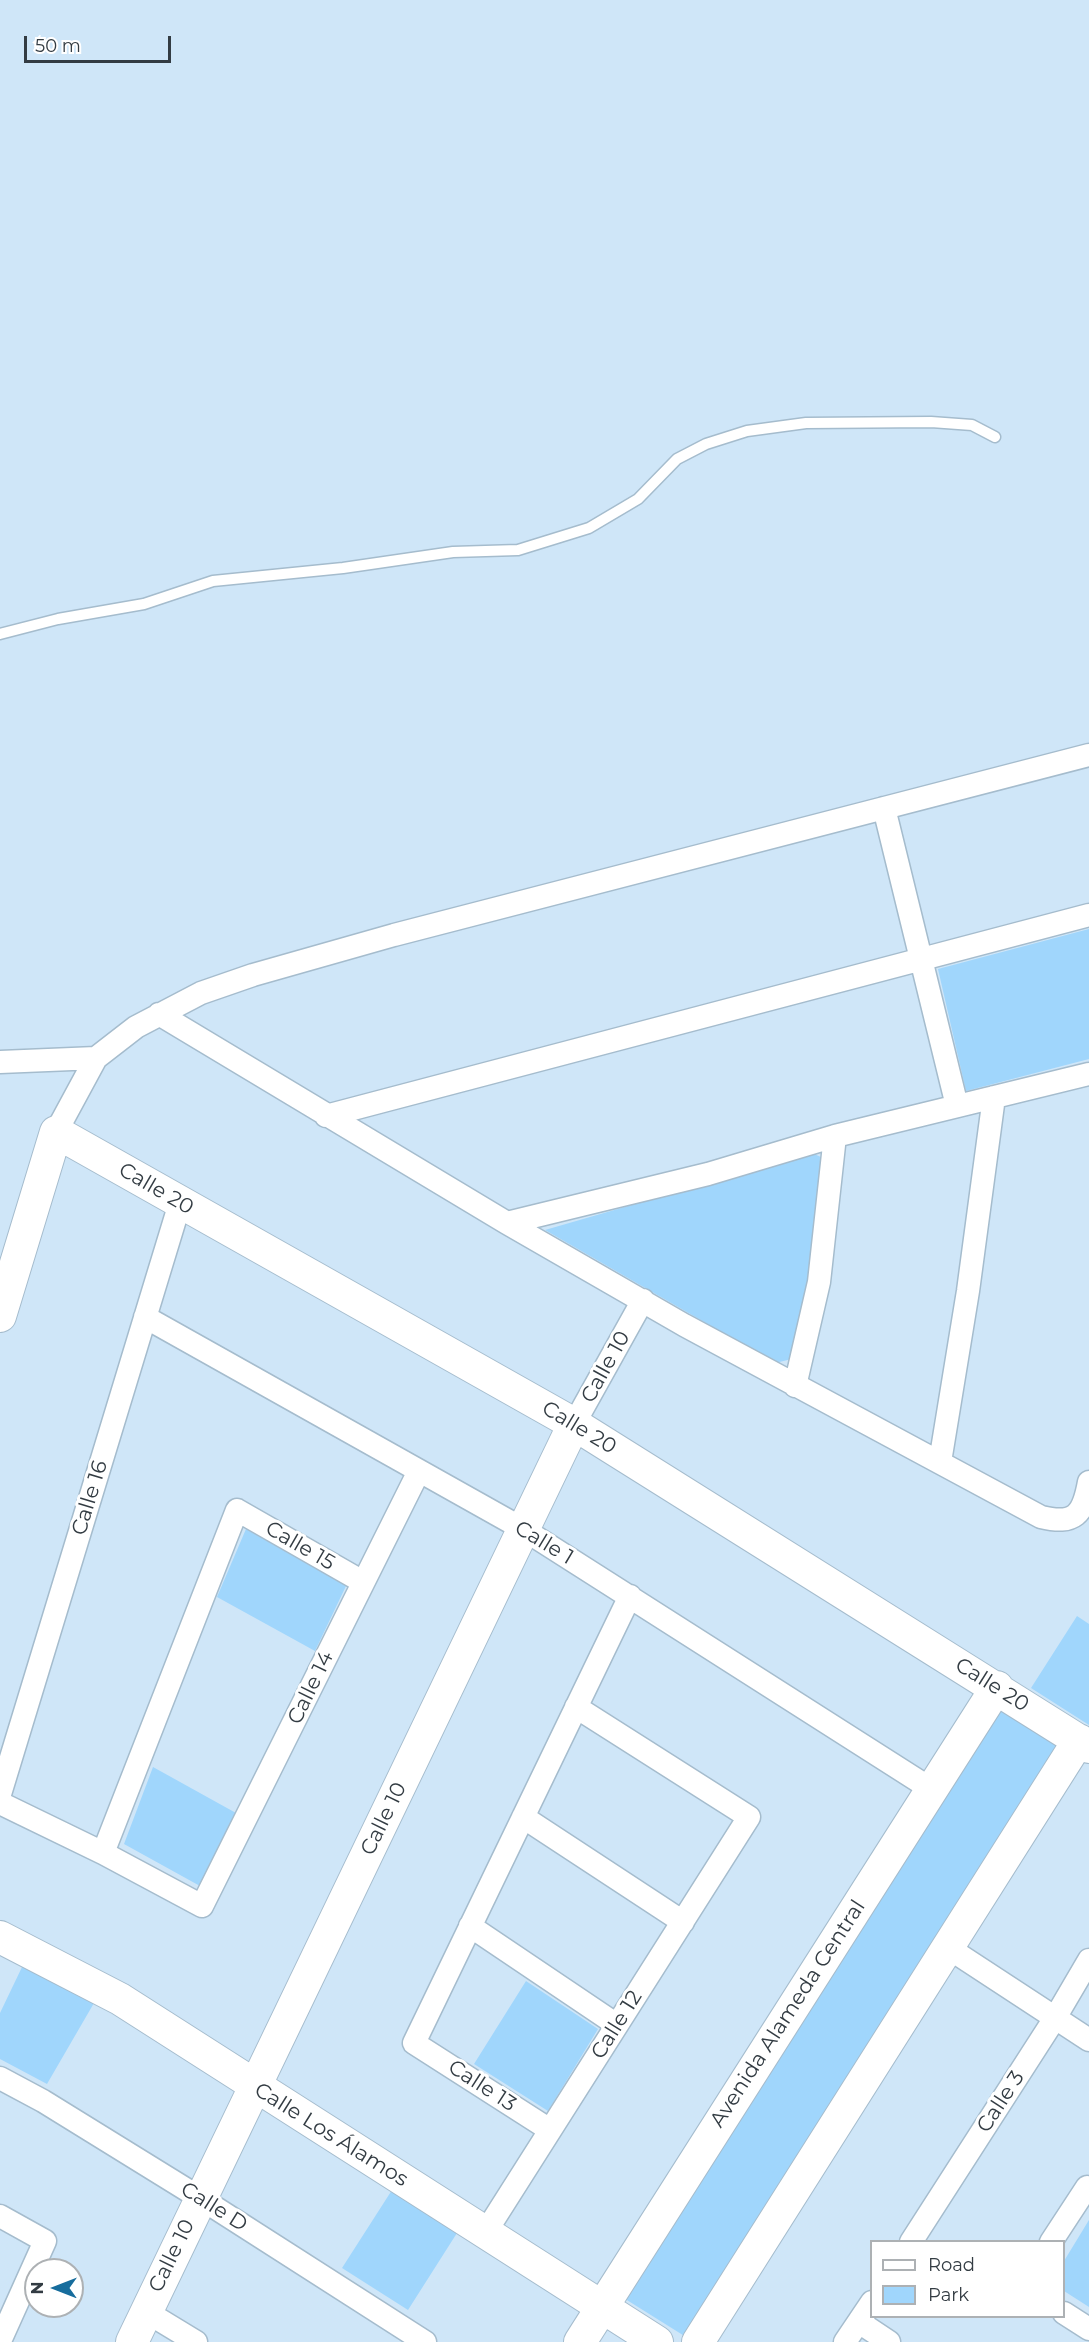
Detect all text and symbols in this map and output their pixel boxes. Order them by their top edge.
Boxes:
scale bar [27,24,174,62]
text: 50 m [35,35,81,57]
street label: Calle 20 [114,1157,198,1221]
street label: Calle 10 [576,1327,636,1407]
street label: Calle 20 [537,1396,621,1460]
street label: Calle 16 [67,1458,113,1538]
street label: Calle 15 [261,1516,339,1576]
street label: Calle 1 [510,1516,578,1570]
street label: Calle 14 [283,1647,339,1729]
street label: Calle 20 [950,1652,1034,1718]
street label: Calle 10 [356,1778,412,1860]
street label: Avenida Alameda Central [705,1896,871,2132]
street label: Calle 12 [586,1986,648,2064]
street label: Calle 13 [443,2055,521,2117]
street label: Calle 3 [972,2066,1030,2138]
street label: Calle Los Álamos [249,2078,413,2192]
street label: Calle D [176,2177,252,2237]
street label: Calle 10 [144,2215,200,2297]
legend [870,2240,1065,2318]
text: Road [928,2254,975,2276]
north arrow [24,2258,84,2318]
text: N [28,2282,47,2294]
text: Park [928,2284,969,2306]

